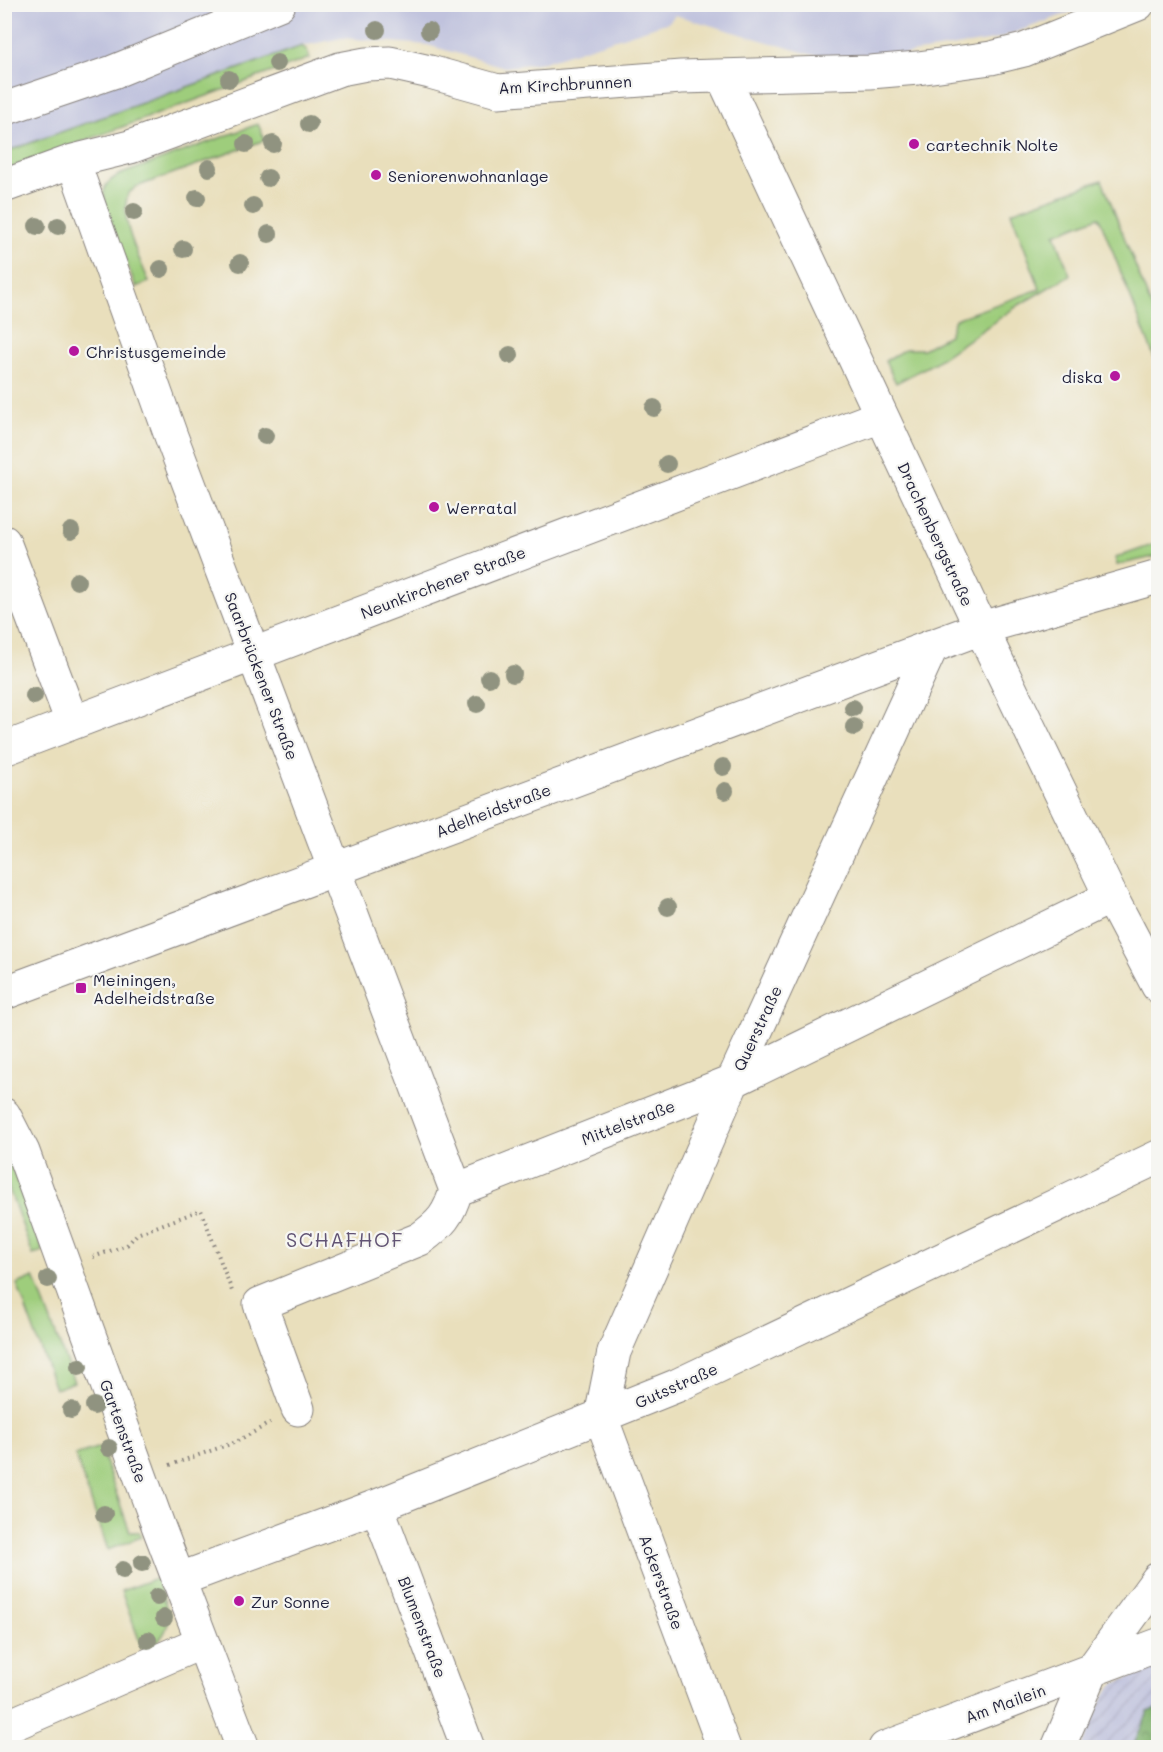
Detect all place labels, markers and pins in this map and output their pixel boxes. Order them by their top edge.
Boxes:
place label: cartechnik Nolte [926,134,1058,155]
marker: cartechnik Nolte [907,137,921,151]
place label: Seniorenwohnanlage [388,165,549,186]
marker: Seniorenwohnanlage [369,168,383,182]
place label: Christusgemeinde [86,341,226,362]
marker: Christusgemeinde [67,344,81,358]
place label: diska [1062,366,1103,387]
marker: diska [1108,369,1122,383]
place label: Werratal [446,497,517,518]
marker: Werratal [427,500,441,514]
place label: Meiningen, Adelheidstraße [93,969,215,1008]
marker: Meiningen, Adelheidstraße [74,981,88,995]
place label: Zur Sonne [251,1591,330,1612]
marker: Zur Sonne [232,1594,246,1608]

